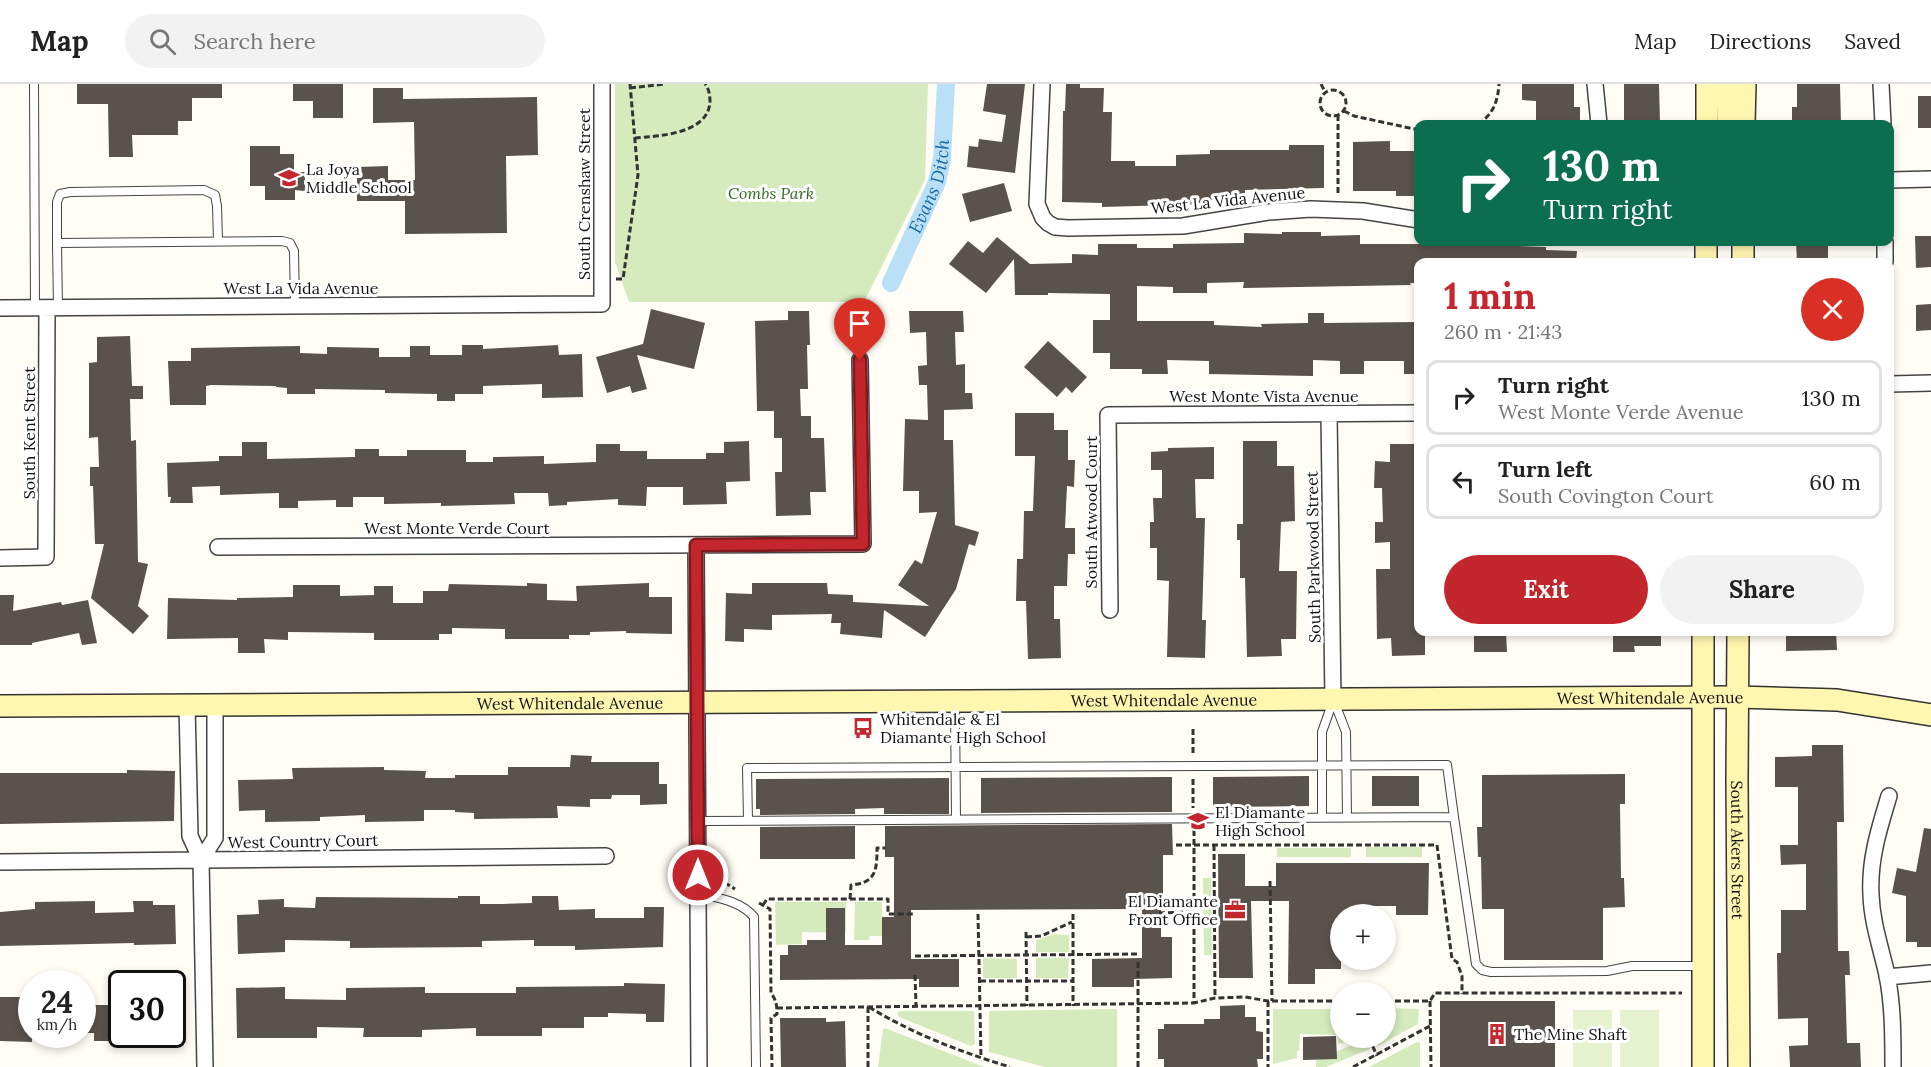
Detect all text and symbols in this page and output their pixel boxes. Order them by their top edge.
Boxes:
search box [125,14,545,68]
text: Map [30,23,89,59]
icon: search [146,25,179,58]
text: Search here [194,27,316,55]
text: Map [1634,28,1677,55]
text: Directions [1710,28,1811,55]
text: Saved [1844,28,1901,55]
street label: South Crenshaw Street [574,107,594,280]
water label: Evans Ditch [903,138,954,237]
text: 130 m [1543,139,1660,193]
icon: right [1444,144,1522,222]
place label: La Joya Middle School [306,159,412,197]
school or university icon: La Joya Middle School [277,166,301,190]
street label: West La Vida Avenue [1150,182,1306,218]
park label: Combs Park [728,183,814,203]
text: Turn right [1543,192,1672,226]
text: 1 min [1444,273,1536,319]
street label: West La Vida Avenue [224,278,379,298]
button: close [1801,278,1864,341]
pin [834,298,885,360]
icon: arrive [843,307,876,340]
text: 260 m · 21:43 [1444,319,1562,344]
street label: South Kent Street [19,366,39,499]
text: Turn right [1498,371,1609,399]
icon: right [1447,381,1480,414]
text: 130 m [1802,384,1861,412]
street label: West Monte Vista Avenue [1169,386,1359,406]
text: West Monte Verde Avenue [1498,399,1744,424]
street label: South Atwood Court [1081,435,1101,588]
text: Turn left [1498,455,1592,483]
icon: left [1447,465,1480,498]
text: 60 m [1809,468,1861,496]
street label: South Parkwood Street [1301,470,1324,643]
text: South Covington Court [1498,483,1713,508]
street label: West Monte Verde Court [364,518,551,538]
button: Exit [1444,555,1648,624]
button: Share [1660,555,1864,624]
street label: West Whitendale Avenue [1557,687,1744,708]
street label: West Whitendale Avenue [1071,689,1258,710]
street label: West Whitendale Avenue [477,693,664,714]
place label: Whitendale & El Diamante High School [880,709,1046,747]
bus stop icon: Whitendale & El Diamante High School [851,716,875,740]
street label: South Akers Street [1727,780,1748,920]
place label: El Diamante High School [1215,802,1306,840]
school or university icon: El Diamante High School [1186,809,1210,833]
street label: West Country Court [227,830,379,852]
position arrow [666,843,730,907]
place label: El Diamante Front Office [1128,891,1218,929]
office icon: El Diamante Front Office [1223,898,1247,922]
map controls [1330,904,1396,1048]
button: + [1330,904,1396,970]
speed limit sign: 30 [108,970,186,1048]
button: − [1330,982,1396,1048]
text: 24 [41,983,73,1021]
text: km/h [37,1015,77,1034]
building icon: The Mine Shaft [1485,1022,1509,1046]
place label: The Mine Shaft [1514,1024,1628,1044]

